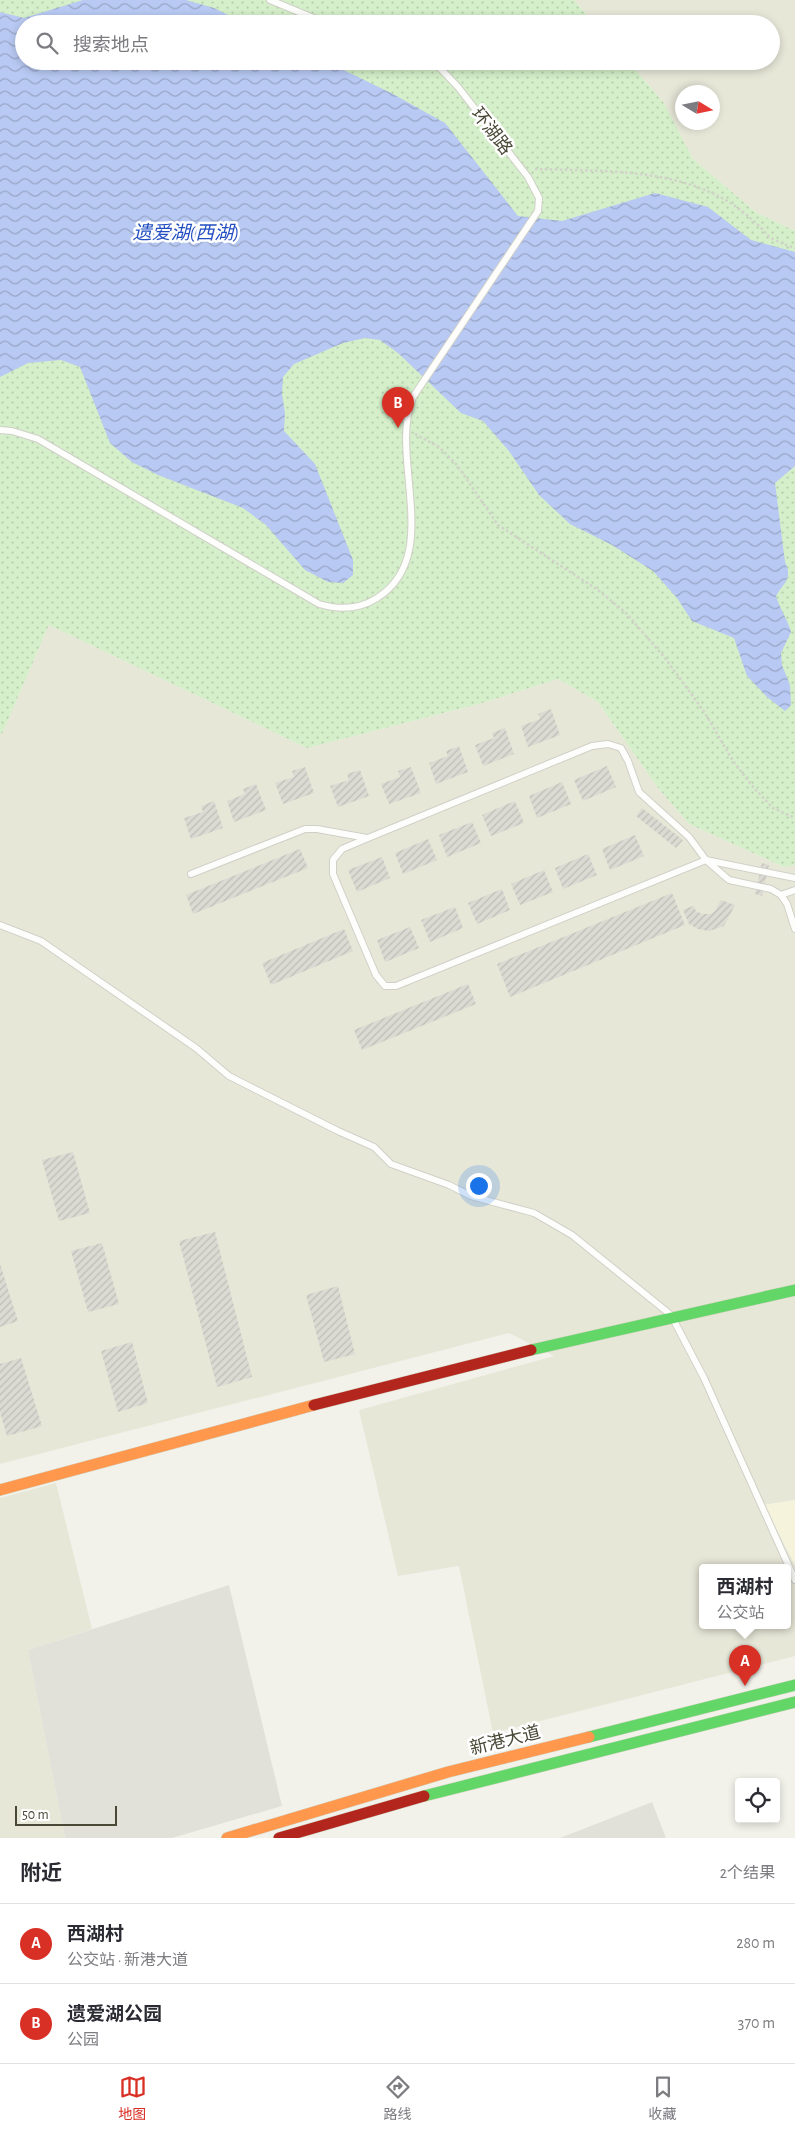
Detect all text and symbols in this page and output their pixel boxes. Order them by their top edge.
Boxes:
search box [15,15,780,70]
icon: search [33,29,61,57]
text: 搜索地点 [73,36,149,55]
north arrow [675,85,720,130]
street label: 环湖路 [467,104,517,158]
water label: 遗爱湖(西湖) [133,223,239,243]
pin: B [382,387,414,428]
your location [466,1173,492,1199]
popup [699,1564,791,1629]
text: 西湖村 [716,1578,774,1597]
text: 公交站 [716,1605,765,1621]
pin: A [729,1645,761,1686]
street label: 新港大道 [468,1722,542,1758]
map controls [735,1778,780,1823]
button: locate [735,1778,780,1823]
scale bar [15,1803,118,1826]
text: 50 m [22,1808,49,1822]
text: 附近 [20,1863,62,1884]
text: 2个结果 [720,1865,775,1881]
text: 西湖村 [67,1925,124,1944]
text: A [31,1935,41,1951]
text: 280 m [736,1935,775,1951]
text: 公交站 · 新港大道 [67,1952,188,1968]
text: 遗爱湖公园 [67,2005,162,2024]
text: B [31,2015,41,2031]
text: 370 m [738,2015,775,2031]
text: 公园 [67,2032,99,2048]
tab: 地图 [119,2073,147,2124]
tab: 路线 [384,2073,412,2124]
tab: 收藏 [649,2073,677,2124]

